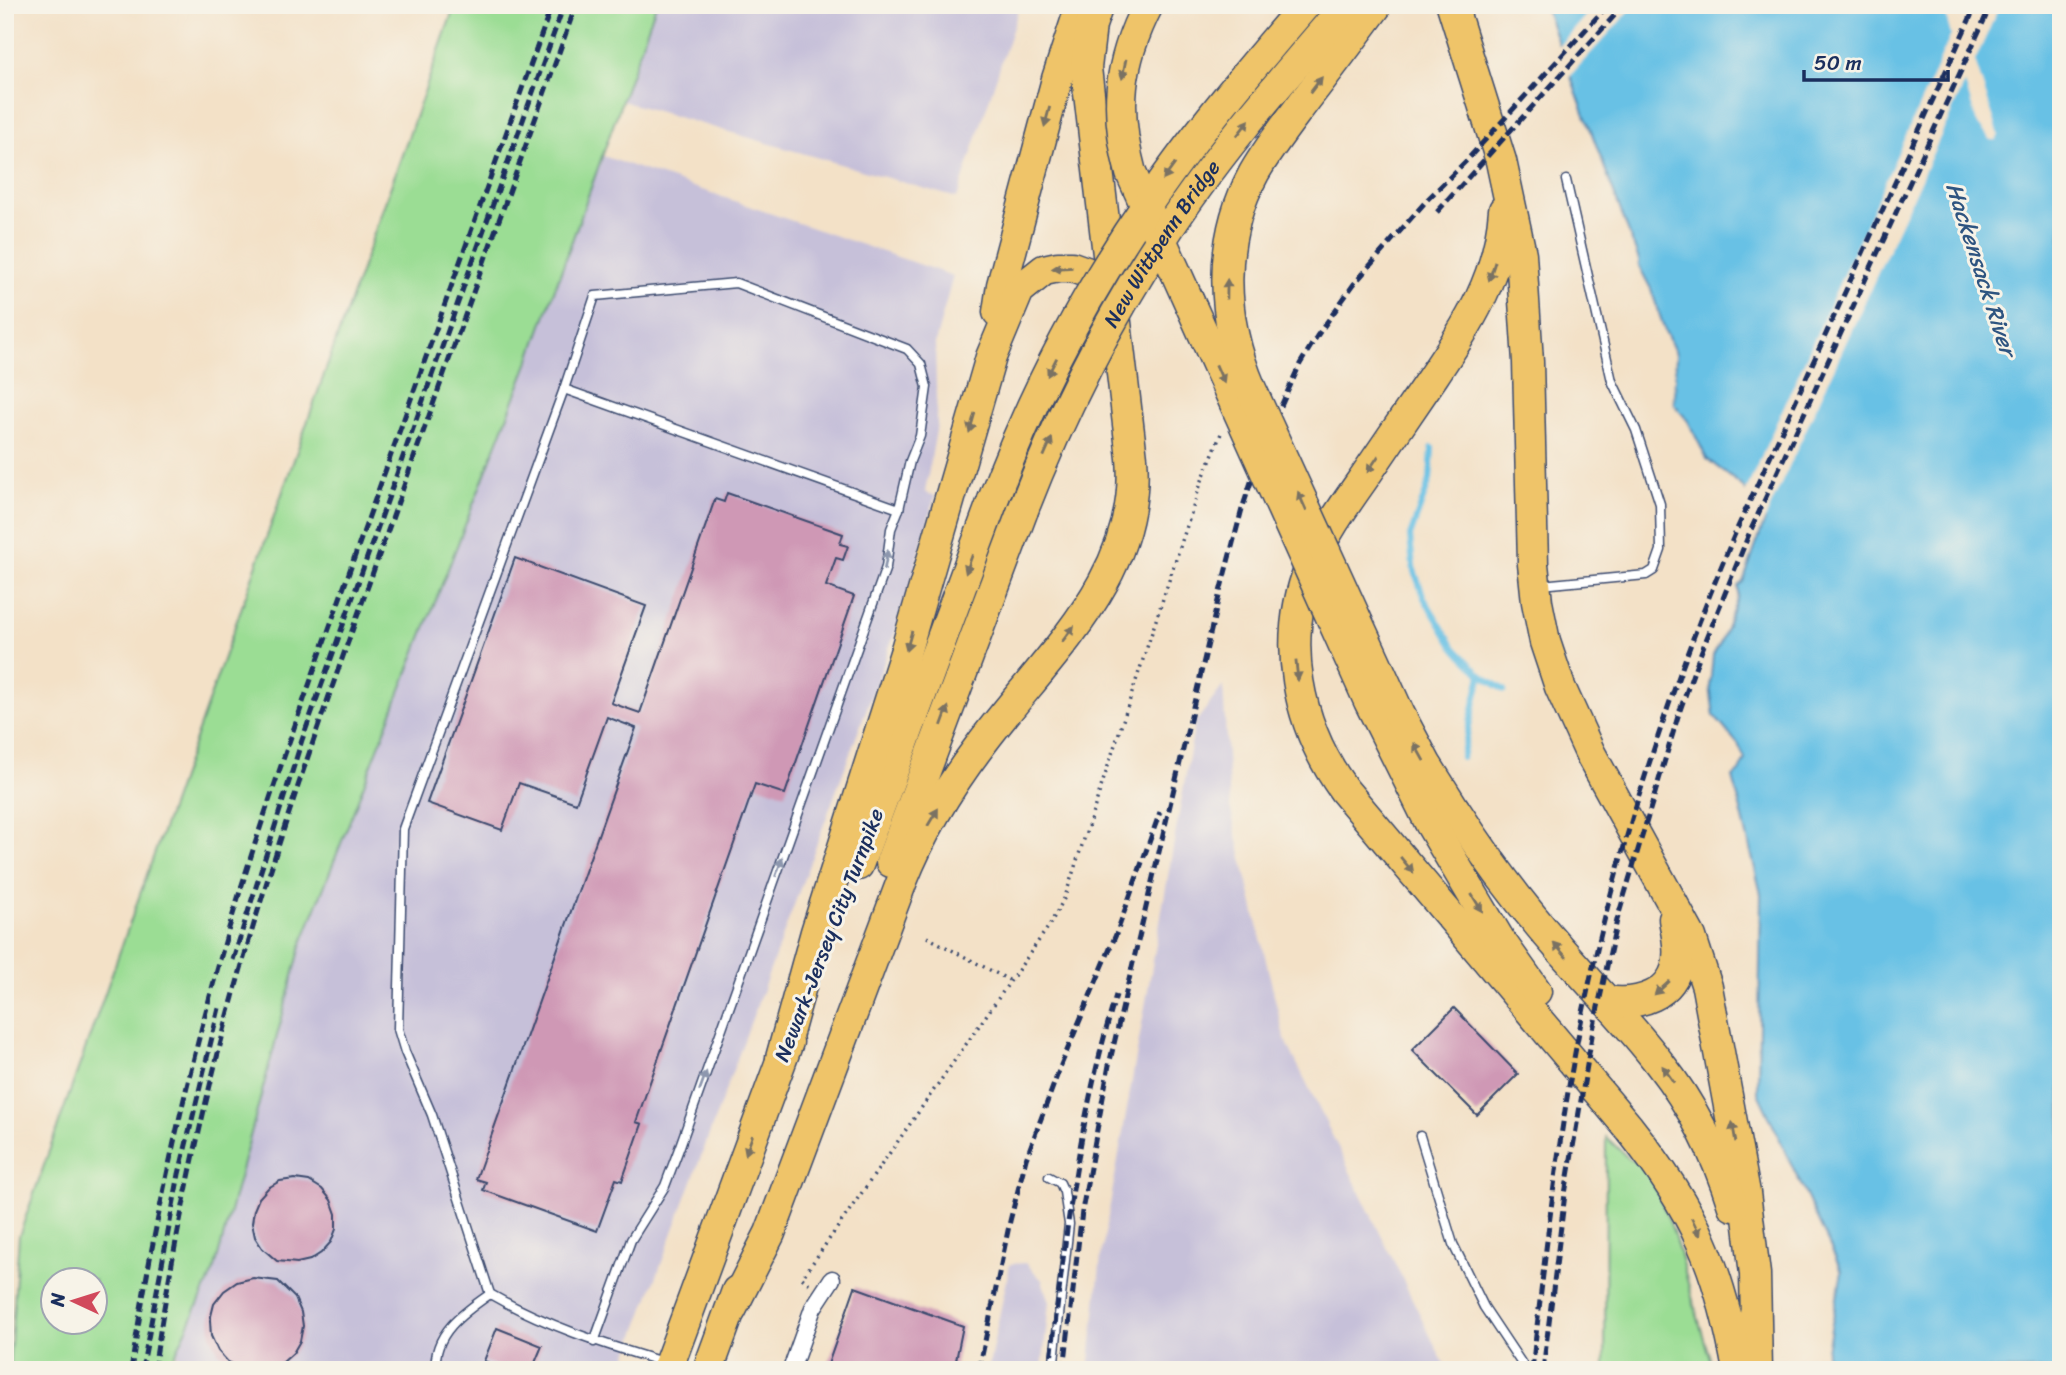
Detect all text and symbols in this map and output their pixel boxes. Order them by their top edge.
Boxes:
scale bar [1804,38,1947,82]
text: 50 m [1814,44,1862,82]
one-way arrow [1118,58,1129,80]
one-way arrow [1309,77,1324,95]
one-way arrow [1041,106,1052,128]
one-way arrow [1235,120,1250,138]
street label: New Wittpenn Bridge [1093,151,1231,335]
one-way arrow [1162,163,1176,181]
water label: Hackensack River [1934,177,2030,365]
one-way arrow [1487,261,1497,282]
one-way arrow [1051,262,1073,273]
one-way arrow [1221,277,1233,299]
one-way arrow [1047,357,1058,377]
one-way arrow [1214,364,1226,384]
one-way arrow [966,412,976,433]
one-way arrow [1042,437,1054,457]
one-way arrow [1367,454,1380,473]
one-way arrow [1296,491,1308,511]
one-way arrow [881,549,892,571]
one-way arrow [963,553,974,574]
one-way arrow [1060,625,1074,643]
one-way arrow [903,631,913,652]
one-way arrow [1291,660,1302,682]
one-way arrow [940,706,951,727]
one-way arrow [1414,741,1426,761]
street label: Newark-Jersey City Turnpike [763,803,895,1067]
one-way arrow [927,808,939,827]
one-way arrow [774,856,785,877]
one-way arrow [1399,856,1415,874]
one-way arrow [1470,893,1483,912]
one-way arrow [1553,941,1568,958]
one-way arrow [1653,980,1671,996]
one-way arrow [1661,1065,1675,1083]
one-way arrow [698,1071,709,1092]
one-way arrow [1728,1121,1739,1143]
one-way arrow [744,1134,755,1155]
one-way arrow [1690,1217,1701,1237]
north arrow [38,1266,108,1336]
text: N [41,1291,75,1309]

